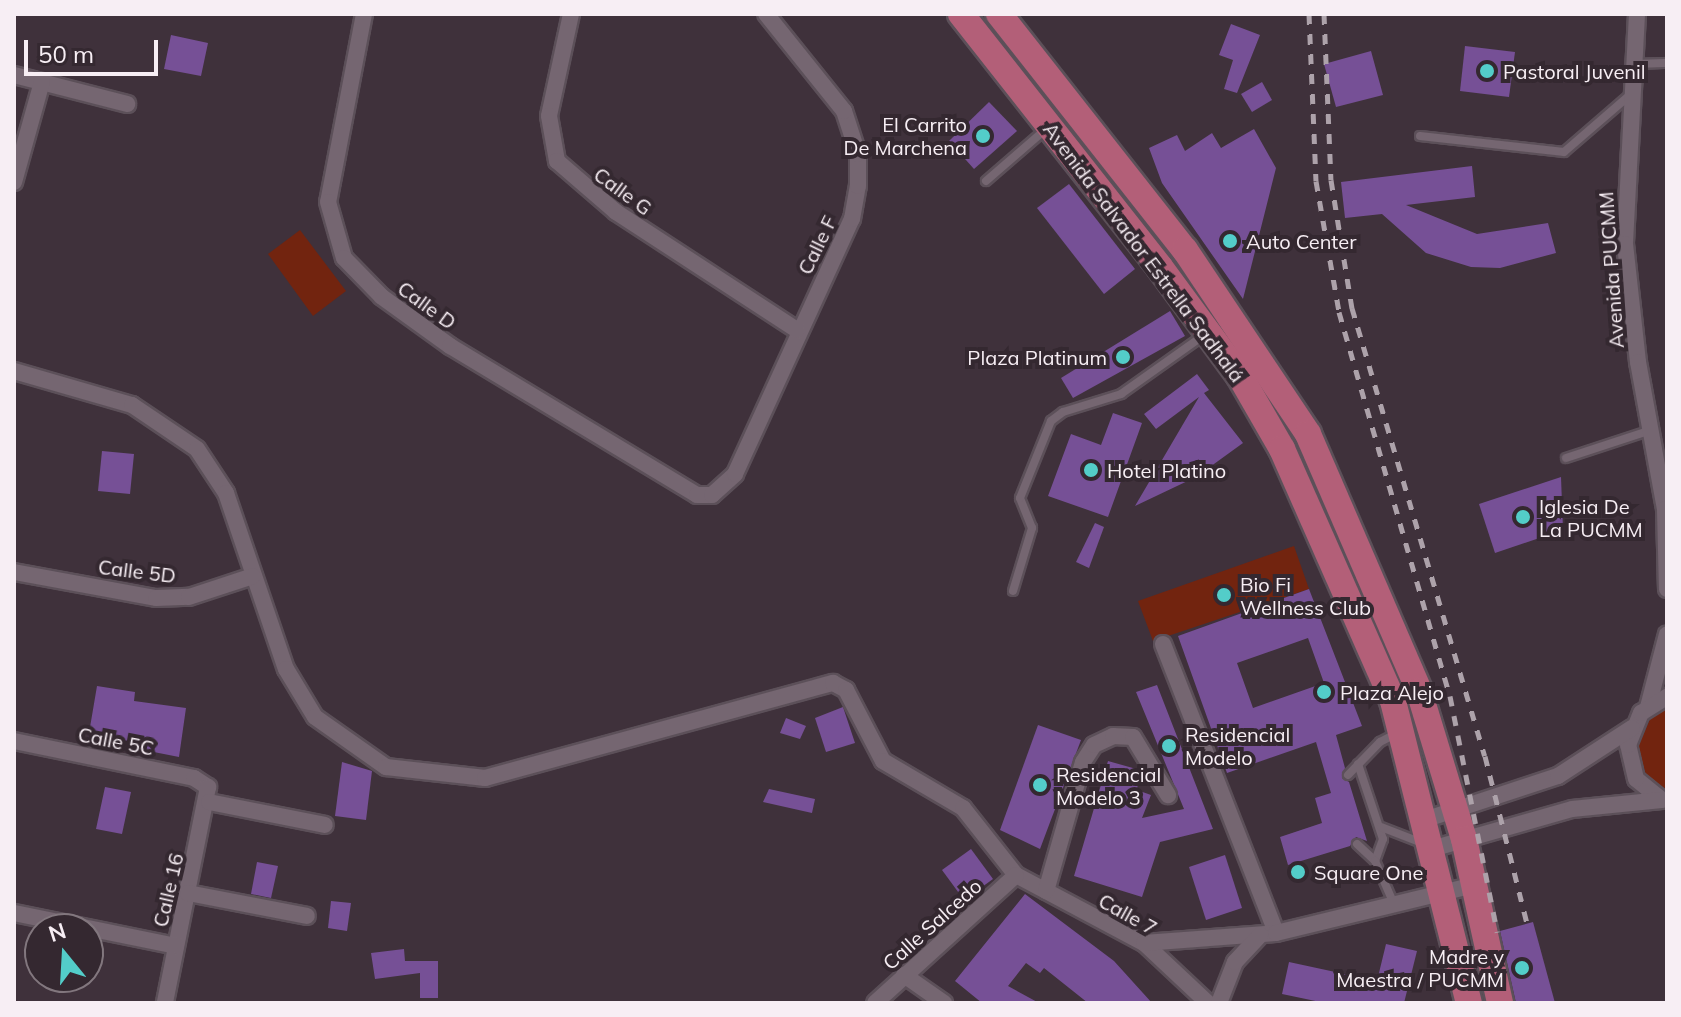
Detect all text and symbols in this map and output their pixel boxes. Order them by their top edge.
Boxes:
scale bar [28,24,162,74]
text: 50 m [38,39,94,69]
place label: Pastoral Juvenil [1503,59,1646,83]
marker: Pastoral Juvenil [1478,62,1496,80]
place label: El Carrito De Marchena [843,112,967,159]
street label: Avenida Salvador Estrella Sadhalá [1038,117,1250,387]
marker: El Carrito De Marchena [974,127,992,145]
street label: Calle G [589,162,657,220]
street label: Avenida PUCMM [1594,191,1628,349]
street label: Calle F [793,212,841,278]
place label: Auto Center [1246,229,1356,253]
marker: Auto Center [1221,232,1239,250]
street label: Calle D [393,276,461,334]
place label: Plaza Platinum [967,345,1107,369]
marker: Plaza Platinum [1114,348,1132,366]
place label: Hotel Platino [1107,458,1226,482]
marker: Hotel Platino [1082,461,1100,479]
place label: Iglesia De La PUCMM [1539,494,1643,541]
marker: Iglesia De La PUCMM [1514,508,1532,526]
street label: Calle 5D [97,554,177,588]
place label: Bio Fi Wellness Club [1240,572,1371,619]
marker: Bio Fi Wellness Club [1215,586,1233,604]
place label: Plaza Alejo [1340,680,1444,704]
marker: Plaza Alejo [1315,683,1333,701]
street label: Calle 5C [76,722,156,760]
place label: Residencial Modelo [1185,722,1290,769]
marker: Residencial Modelo [1160,737,1178,755]
place label: Residencial Modelo 3 [1056,762,1161,809]
marker: Residencial Modelo 3 [1031,776,1049,794]
street label: Calle 16 [148,851,188,929]
place label: Square One [1314,860,1423,884]
marker: Square One [1289,863,1307,881]
street label: Calle Salcedo [878,874,986,974]
street label: Calle 7 [1095,888,1161,940]
north arrow [24,913,104,993]
text: N [45,916,69,948]
place label: Madre y Maestra / PUCMM [1336,944,1504,991]
marker: Madre y Maestra / PUCMM [1511,957,1533,979]

